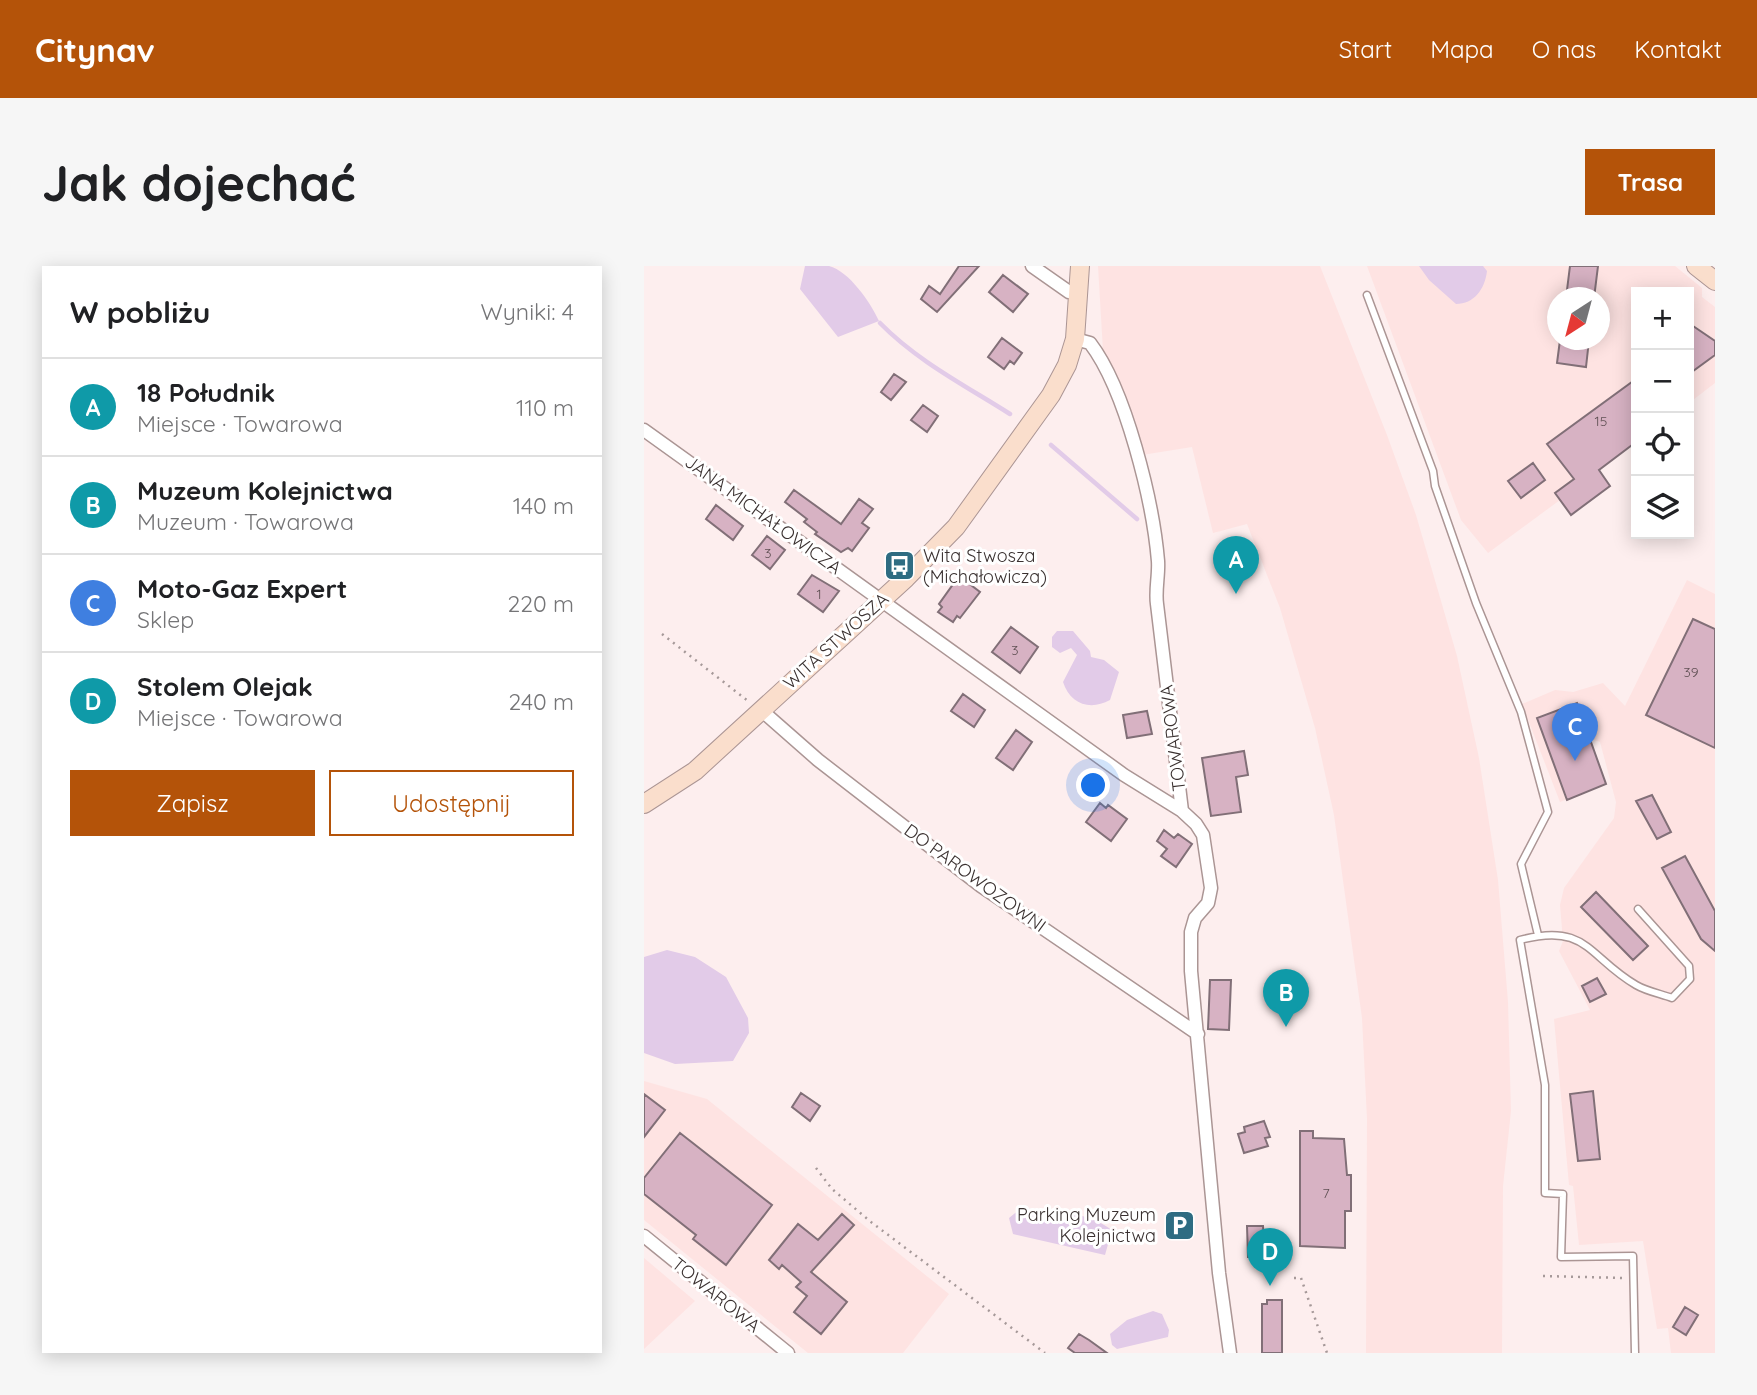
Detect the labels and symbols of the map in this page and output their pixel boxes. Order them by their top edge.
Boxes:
north arrow [1547,287,1610,350]
house number: 15 [1595,412,1607,430]
street label: JANA MICHAŁOWICZA [680,450,846,579]
pin: A [1213,536,1259,594]
house number: 3 [764,544,772,562]
place label: Wita Stwosza (Michałowicza) [923,544,1047,588]
bus stop icon: Wita Stwosza (Michałowicza) [883,549,917,583]
house number: 1 [816,585,822,603]
street label: WITA STWOSZA [778,587,893,694]
house number: 3 [1011,641,1019,659]
house number: 39 [1683,663,1699,681]
street label: TOWAROWA [1155,683,1190,793]
pin: C [1552,703,1598,761]
your location [1076,768,1110,802]
street label: DO PAROWOZOWNI [900,818,1051,937]
pin: B [1263,969,1309,1027]
house number: 7 [1322,1184,1330,1202]
place label: Parking Muzeum Kolejnictwa [1017,1203,1156,1247]
parking icon: Parking Muzeum Kolejnictwa [1162,1208,1196,1242]
pin: D [1247,1228,1293,1286]
street label: TOWAROWA [667,1252,765,1337]

